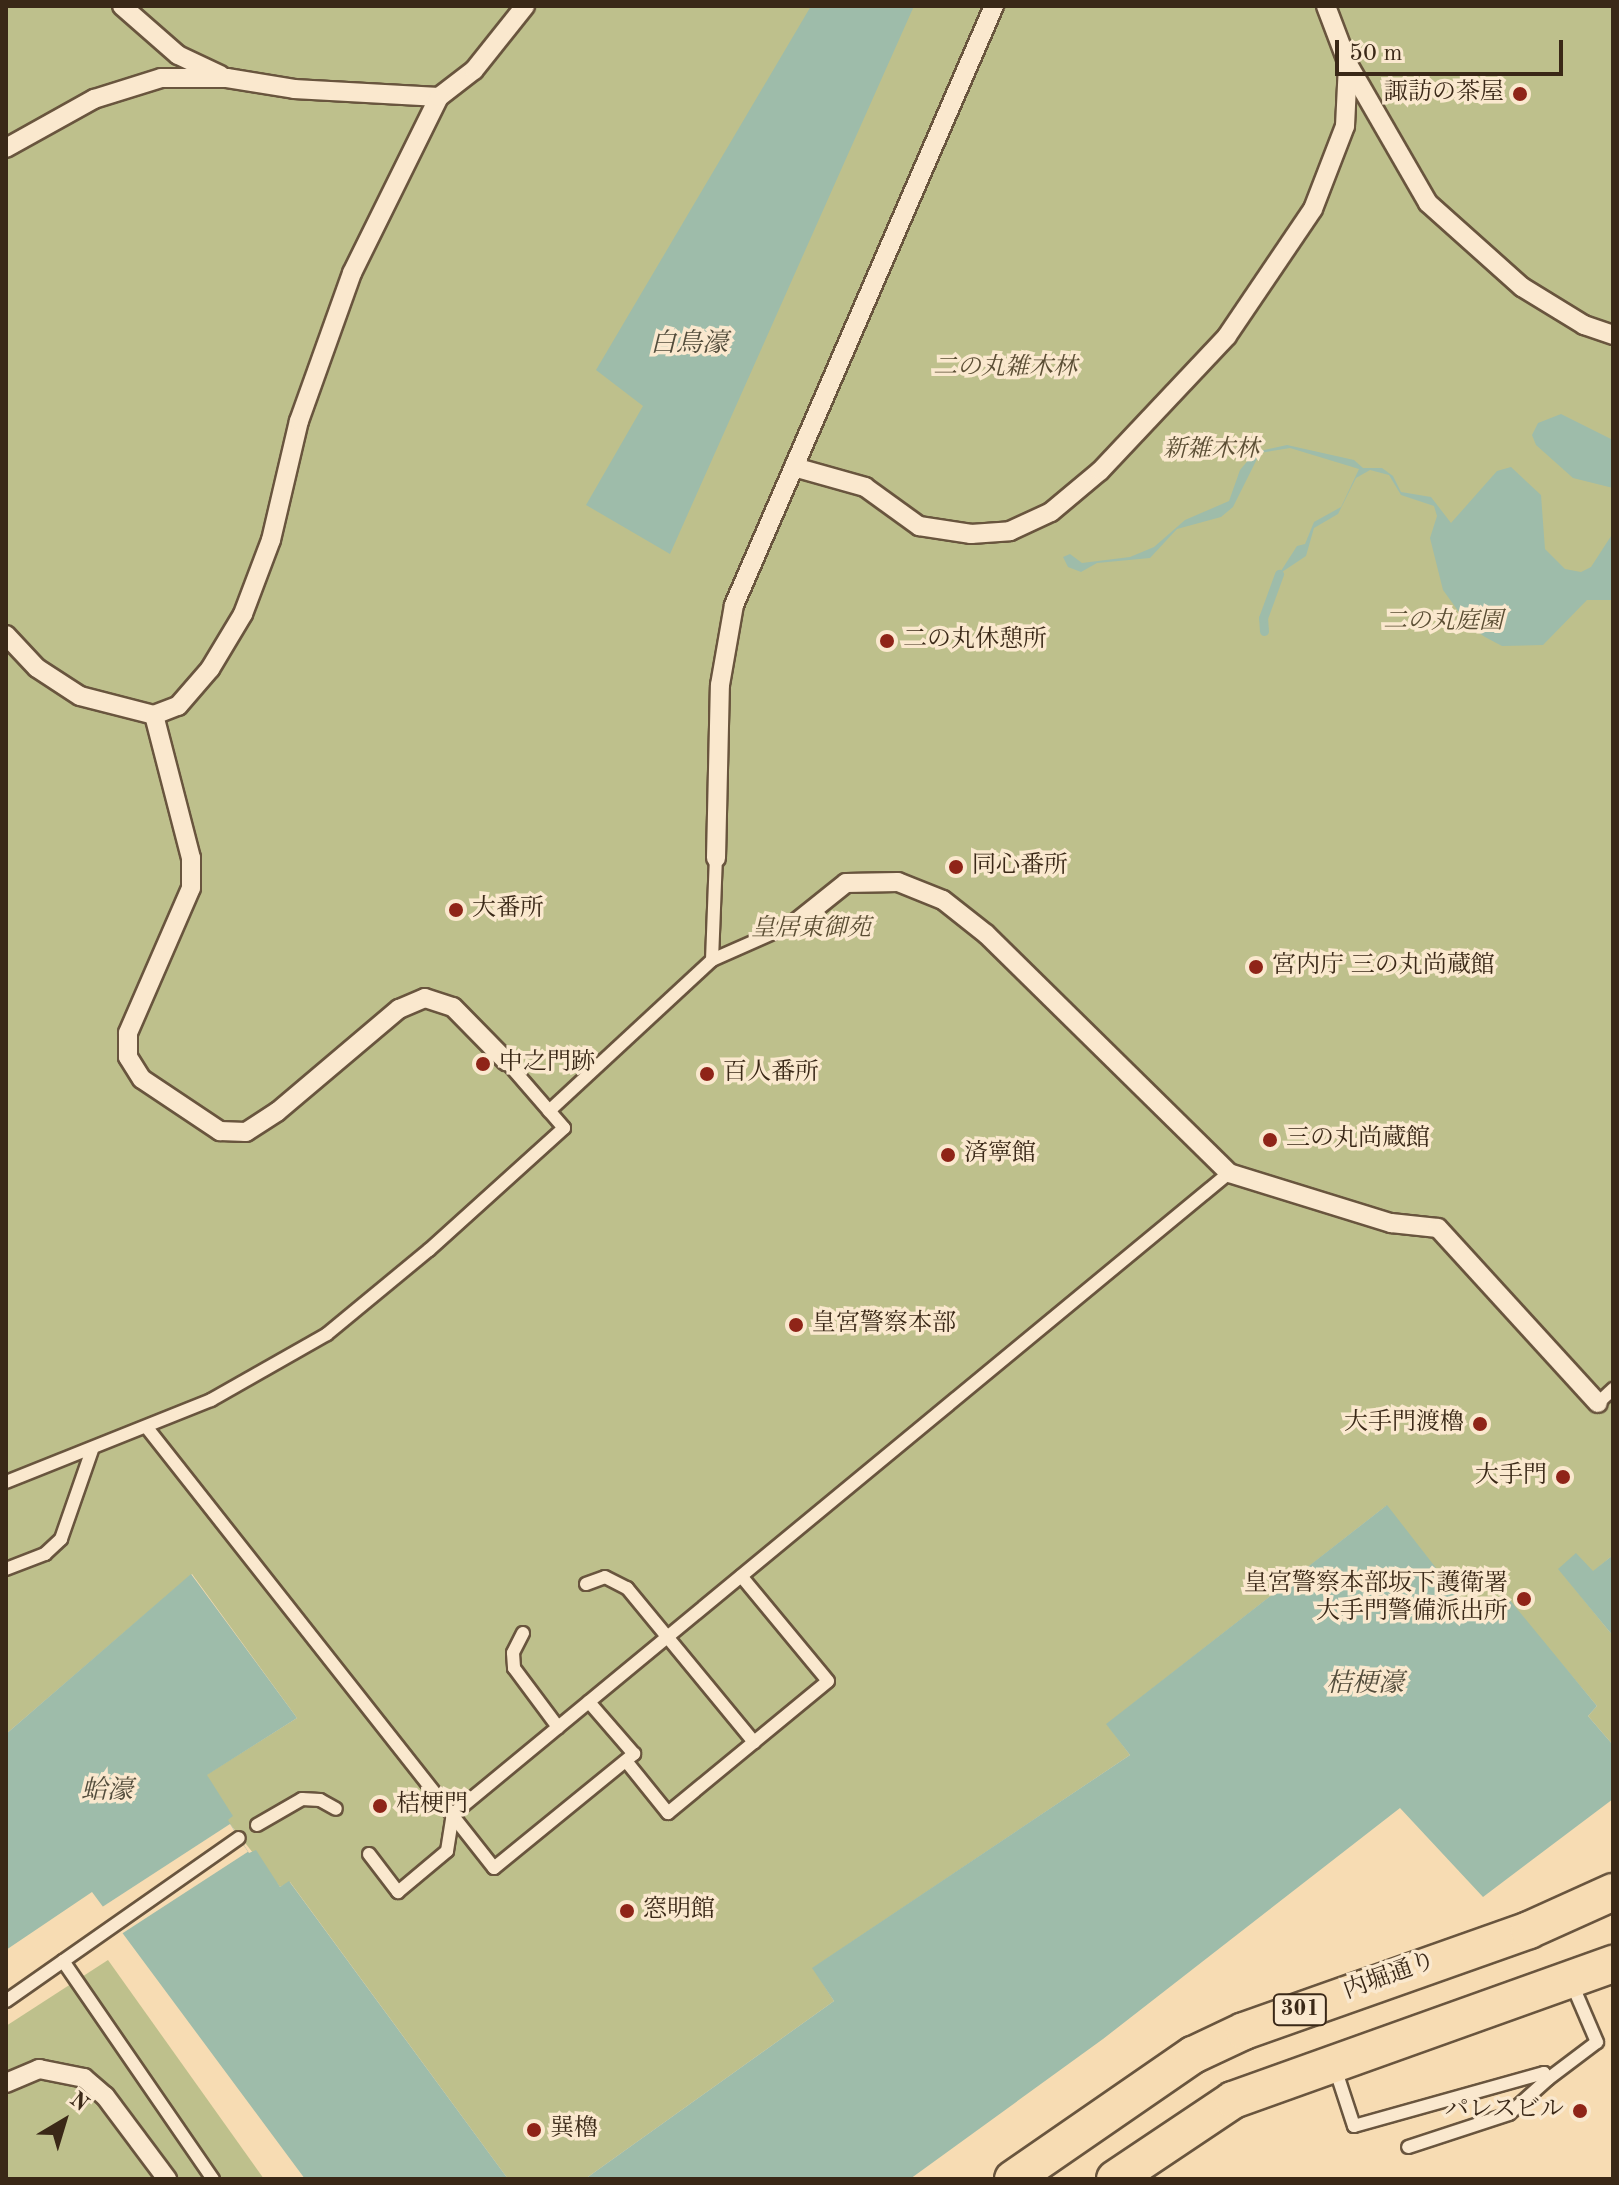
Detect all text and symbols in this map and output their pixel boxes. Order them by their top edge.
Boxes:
scale bar [1339,24,1567,74]
text: 50 m [1349,42,1403,66]
place label: 諏訪の茶屋 [1384,80,1504,108]
marker: 諏訪の茶屋 [1511,85,1529,103]
water label: 白鳥濠 [650,329,728,361]
park label: 二の丸雑木林 [933,355,1077,383]
park label: 新雑木林 [1163,437,1259,465]
park label: 二の丸庭園 [1383,609,1503,637]
place label: 二の丸休憩所 [903,627,1047,655]
marker: 二の丸休憩所 [878,632,896,650]
place label: 同心番所 [972,853,1068,881]
marker: 同心番所 [947,858,965,876]
place label: 大番所 [472,896,544,924]
marker: 大番所 [447,901,465,919]
park label: 皇居東御苑 [751,916,871,944]
place label: 宮内庁 三の丸尚蔵館 [1272,953,1495,981]
marker: 宮内庁 三の丸尚蔵館 [1247,958,1265,976]
place label: 中之門跡 [499,1050,595,1078]
marker: 中之門跡 [474,1055,492,1073]
place label: 百人番所 [723,1060,819,1088]
marker: 百人番所 [698,1065,716,1083]
place label: 三の丸尚蔵館 [1286,1126,1430,1154]
marker: 三の丸尚蔵館 [1261,1131,1279,1149]
place label: 済寧館 [964,1141,1036,1169]
marker: 済寧館 [939,1146,957,1164]
place label: 皇宮警察本部 [812,1311,956,1339]
marker: 皇宮警察本部 [787,1316,805,1334]
place label: 大手門渡櫓 [1344,1410,1464,1438]
marker: 大手門渡櫓 [1471,1415,1489,1433]
place label: 大手門 [1475,1463,1547,1491]
marker: 大手門 [1554,1468,1572,1486]
place label: 皇宮警察本部坂下護衛署 大手門警備派出所 [1244,1571,1508,1627]
marker: 皇宮警察本部坂下護衛署 大手門警備派出所 [1515,1590,1533,1608]
water label: 桔梗濠 [1326,1669,1404,1701]
water label: 蛤濠 [81,1776,133,1808]
place label: 桔梗門 [396,1792,468,1820]
marker: 桔梗門 [371,1797,389,1815]
place label: 窓明館 [643,1897,715,1925]
marker: 窓明館 [618,1902,636,1920]
street label: 内堀通り [1340,1947,1440,2007]
road number: 301 [1272,1992,1328,2028]
north arrow [24,2081,104,2161]
text: N [65,2088,92,2116]
place label: パレスビル [1444,2097,1564,2125]
marker: パレスビル [1571,2102,1589,2120]
place label: 巽櫓 [550,2116,598,2144]
marker: 巽櫓 [525,2121,543,2139]

